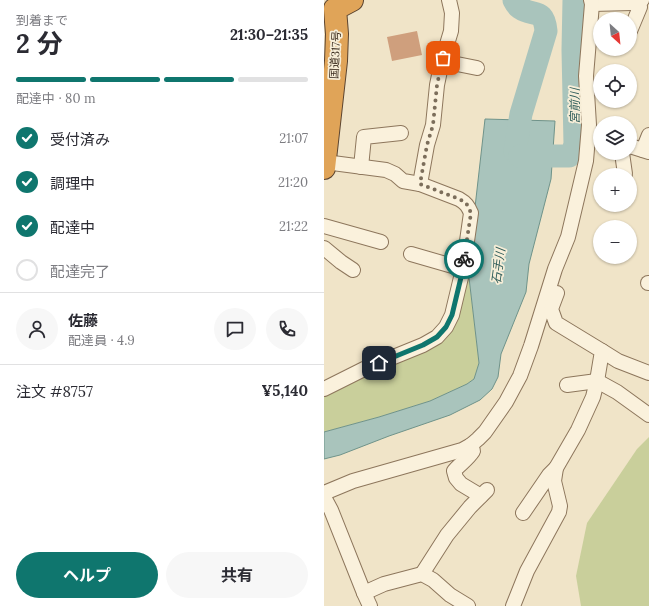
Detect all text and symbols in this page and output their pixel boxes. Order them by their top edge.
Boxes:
text: 到着まで [16,12,68,29]
north arrow [593,12,637,56]
map controls [593,12,637,264]
text: 21:30–21:35 [230,25,308,44]
text: 2 分 [16,27,63,60]
street label: 国道317号 [327,31,343,79]
pin [426,41,460,75]
icon: bag [432,47,454,69]
button: locate [593,64,637,108]
water label: 宮前川 [567,86,582,124]
text: 配達中 · 80 m [16,90,96,107]
button: layers [593,116,637,160]
icon: check [16,127,38,149]
text: 受付済み [50,130,110,149]
text: 21:07 [279,130,308,147]
button: + [593,168,637,212]
icon: check [16,171,38,193]
text: 調理中 [50,174,95,193]
text: 21:20 [278,174,308,191]
icon: check [16,215,38,237]
text: 配達中 [50,218,95,237]
text: 21:22 [279,218,308,235]
button: − [593,220,637,264]
courier [444,239,484,279]
water label: 石手川 [488,245,508,285]
icon: bike [453,248,475,270]
text: 配達完了 [50,262,110,281]
button: person [16,308,58,350]
button: chat [214,308,256,350]
button: phone [266,308,308,350]
text: 佐藤 [68,311,98,330]
text: 配達員 · 4.9 [68,332,135,349]
pin [362,346,396,380]
icon: home [368,352,390,374]
text: ¥5,140 [261,381,308,400]
text: 注文 #8757 [16,382,93,401]
button: ヘルプ [16,552,158,598]
button: 共有 [166,552,308,598]

